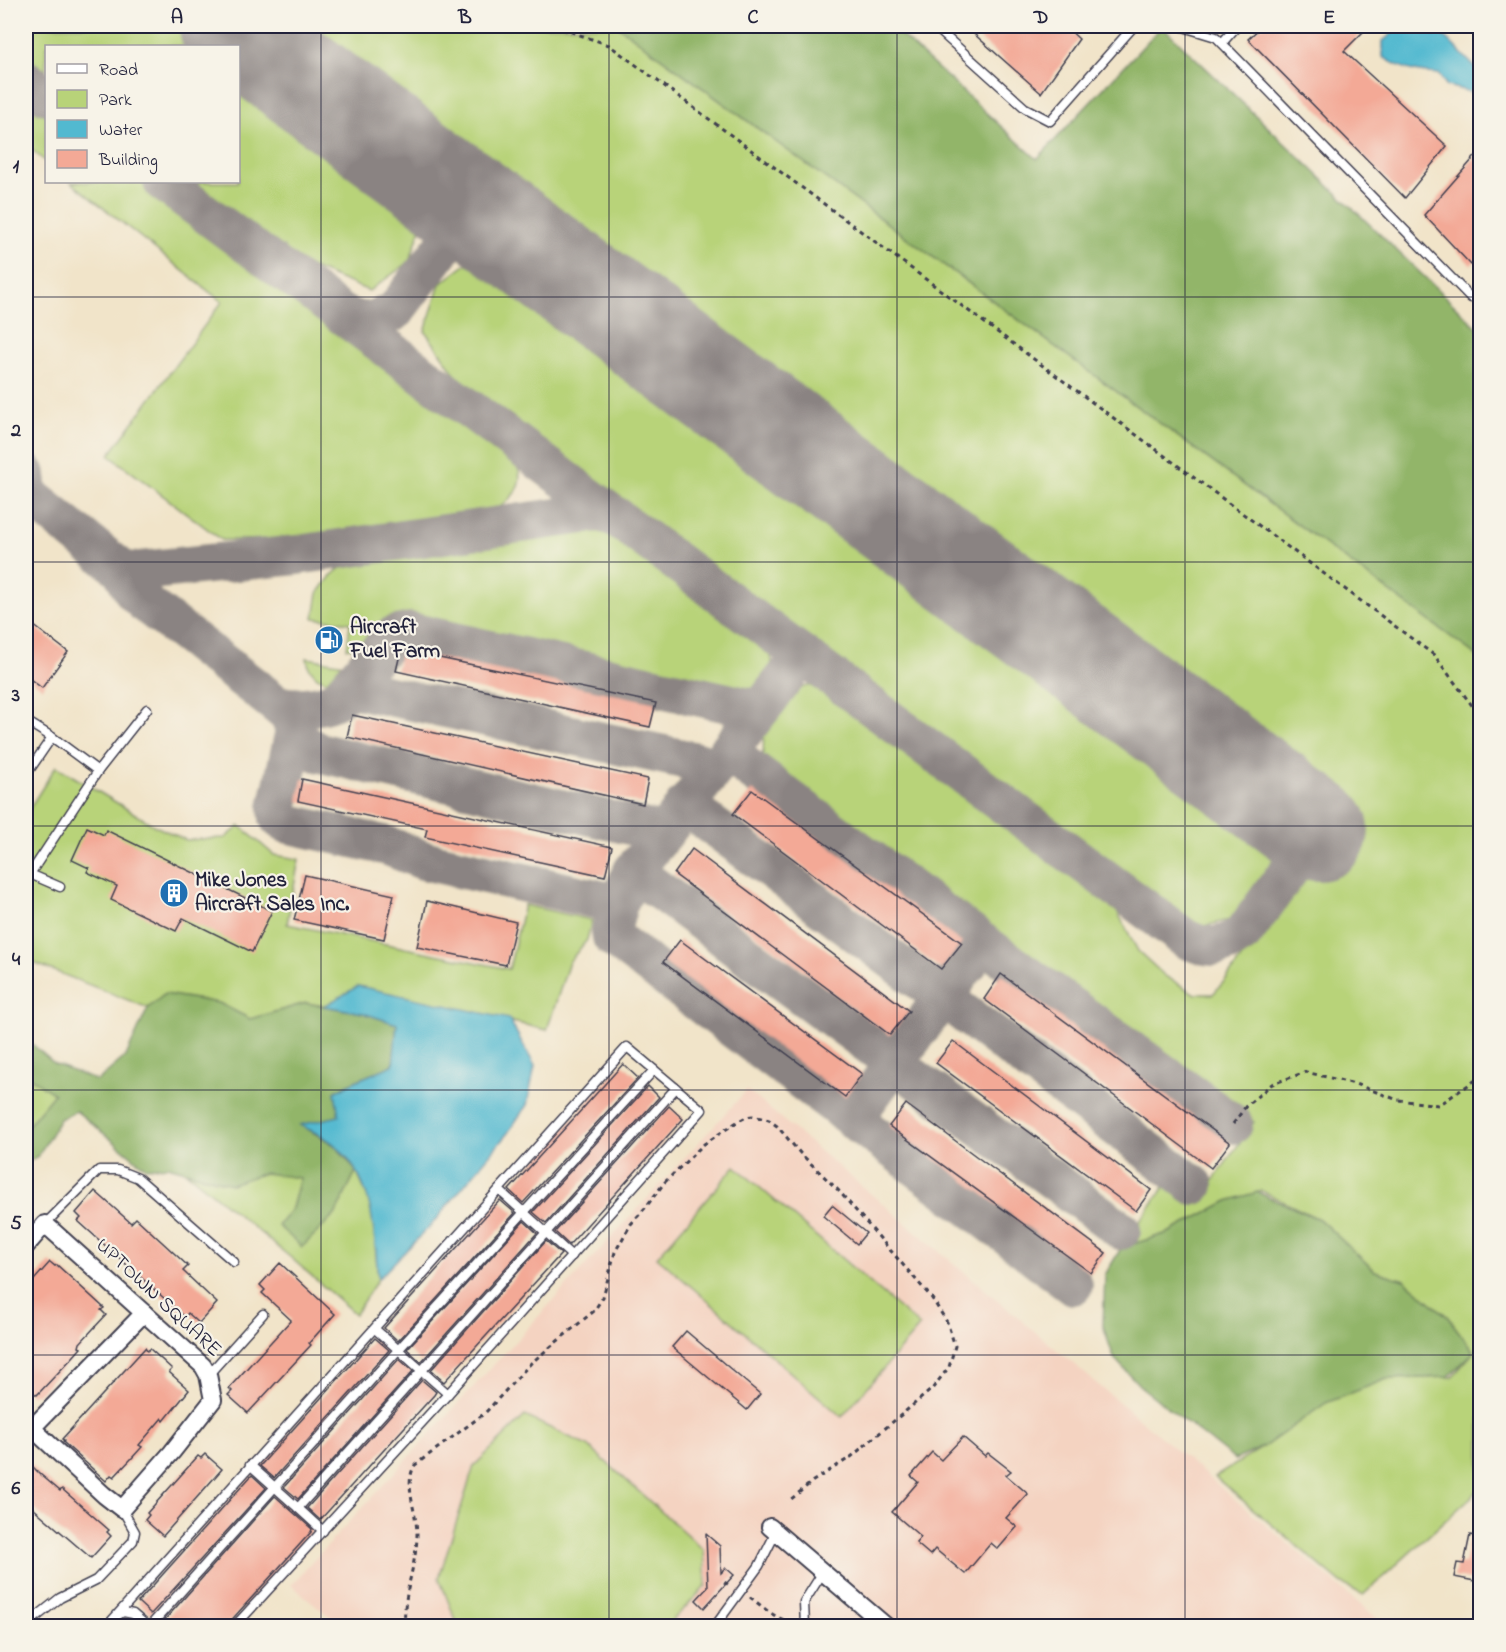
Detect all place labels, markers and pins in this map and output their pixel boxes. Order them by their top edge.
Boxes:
place label: Aircraft Fuel Farm [349,613,440,667]
fuel station icon: Aircraft Fuel Farm [313,624,345,656]
place label: Mike Jones Aircraft Sales Inc. [195,866,350,920]
building icon: Mike Jones Aircraft Sales Inc. [158,877,190,909]

